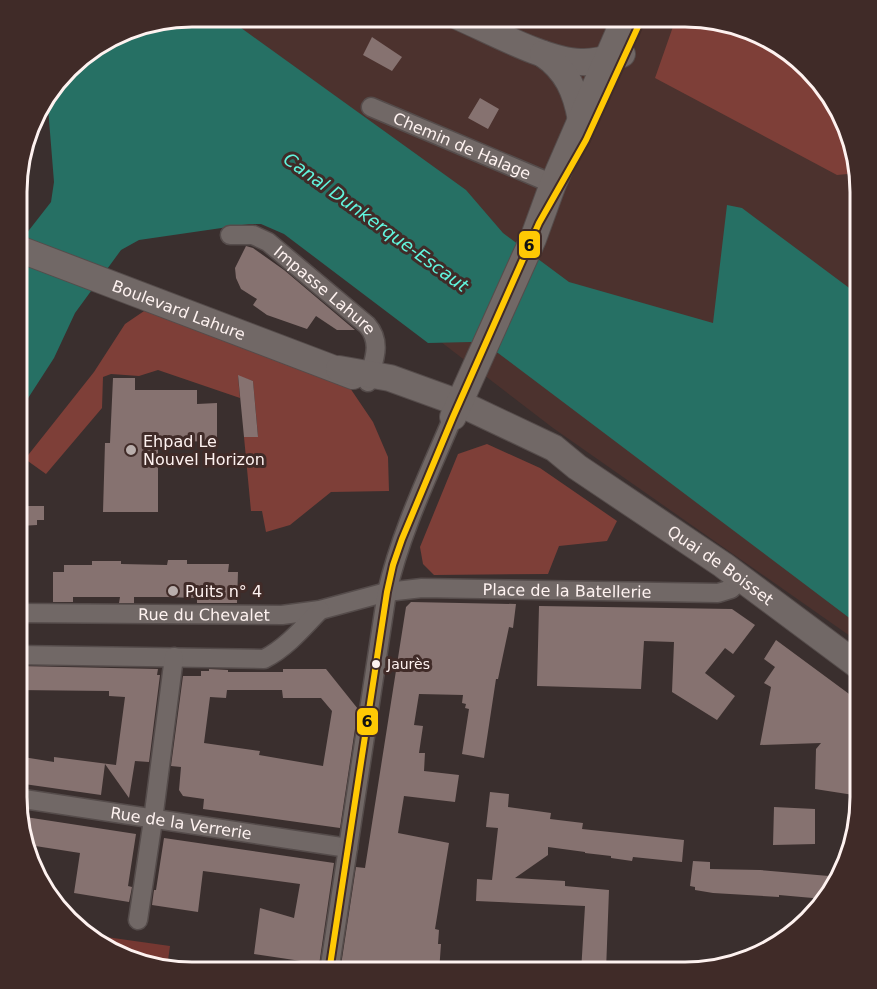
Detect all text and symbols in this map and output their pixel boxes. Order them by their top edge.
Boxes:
street label: Chemin de Halage [390,108,534,183]
water label: Canal Dunkerque-Escaut [280,148,473,297]
line badge: 6 [518,230,541,259]
text: 6 [523,236,535,255]
street label: Impasse Lahure [270,242,380,338]
street label: Boulevard Lahure [109,276,248,344]
place label: Ehpad Le Nouvel Horizon [143,432,265,469]
marker: Ehpad Le Nouvel Horizon [124,443,138,457]
street label: Quai de Boisset [664,521,777,609]
street label: Place de la Batellerie [483,580,652,601]
place label: Puits n° 4 [185,582,262,601]
marker: Puits n° 4 [166,584,180,598]
street label: Rue du Chevalet [138,604,270,624]
place label: Jaurès [386,656,430,672]
marker: Jaurès [370,658,382,670]
line badge: 6 [356,707,379,736]
text: 6 [361,712,373,731]
street label: Rue de la Verrerie [109,803,253,843]

